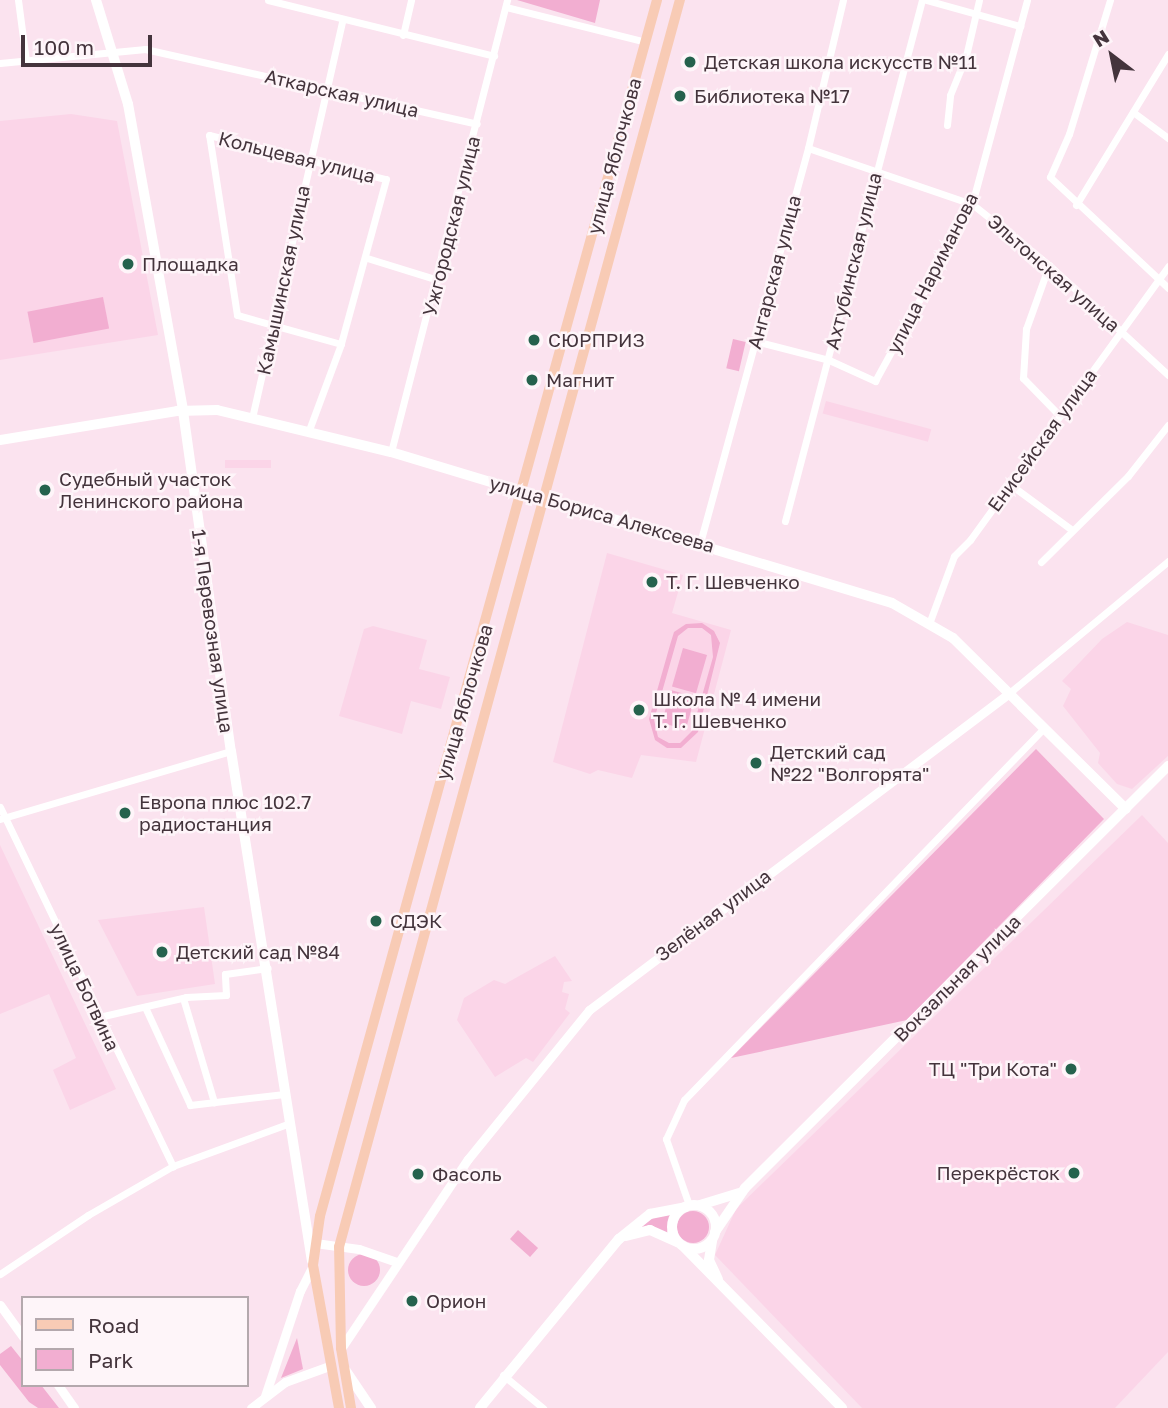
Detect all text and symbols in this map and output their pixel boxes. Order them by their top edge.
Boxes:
scale bar [24,21,156,65]
north arrow [1077,21,1147,91]
text: N [1088,24,1113,51]
text: 100 m [34,34,94,60]
place label: Детская школа искусств №11 [704,51,977,73]
marker: Детская школа искусств №11 [682,54,698,70]
street label: Аткарская улица [263,64,421,122]
street label: улица Яблочкова [582,75,646,237]
place label: Библиотека №17 [694,85,850,107]
marker: Библиотека №17 [672,88,688,104]
street label: Кольцевая улица [216,126,378,188]
street label: Ужгородская улица [418,134,484,318]
street label: Ахтубинская улица [820,170,886,352]
street label: Камышинская улица [252,183,314,377]
street label: улица Нариманова [881,189,983,357]
street label: Ангарская улица [743,193,805,351]
street label: Эльтонская улица [983,209,1125,337]
place label: Площадка [142,253,239,275]
marker: Площадка [120,256,136,272]
place label: СЮРПРИЗ [548,329,645,351]
marker: СЮРПРИЗ [526,332,542,348]
street label: Енисейская улица [983,364,1101,516]
place label: Магнит [546,369,614,391]
marker: Магнит [524,372,540,388]
place label: Судебный участок Ленинского района [59,468,243,512]
street label: улица Бориса Алексеева [487,471,717,557]
marker: Судебный участок Ленинского района [37,482,53,498]
street label: 1-я Перевозная улица [187,528,239,734]
place label: Т. Г. Шевченко [666,571,800,593]
marker: Т. Г. Шевченко [644,574,660,590]
street label: улица Яблочкова [431,621,497,783]
place label: Школа № 4 имени Т. Г. Шевченко [653,688,821,732]
marker: Школа № 4 имени Т. Г. Шевченко [631,702,647,718]
place label: Детский сад №22 "Волгорята" [770,741,929,785]
marker: Детский сад №22 "Волгорята" [748,755,764,771]
place label: Европа плюс 102.7 радиостанция [139,791,311,835]
marker: Европа плюс 102.7 радиостанция [117,805,133,821]
street label: Зелёная улица [651,864,775,966]
place label: СДЭК [390,910,442,932]
street label: Вокзальная улица [889,910,1025,1046]
marker: СДЭК [368,913,384,929]
street label: улица Ботвина [45,920,125,1054]
place label: Детский сад №84 [176,941,340,963]
marker: Детский сад №84 [154,944,170,960]
place label: ТЦ "Три Кота" [929,1058,1057,1080]
marker: ТЦ "Три Кота" [1063,1061,1079,1077]
place label: Перекрёсток [937,1162,1060,1184]
place label: Фасоль [432,1163,502,1185]
marker: Перекрёсток [1066,1165,1082,1181]
marker: Фасоль [410,1166,426,1182]
place label: Орион [426,1290,486,1312]
marker: Орион [404,1293,420,1309]
legend [21,1296,248,1387]
text: Road [88,1312,139,1338]
text: Park [88,1347,133,1373]

